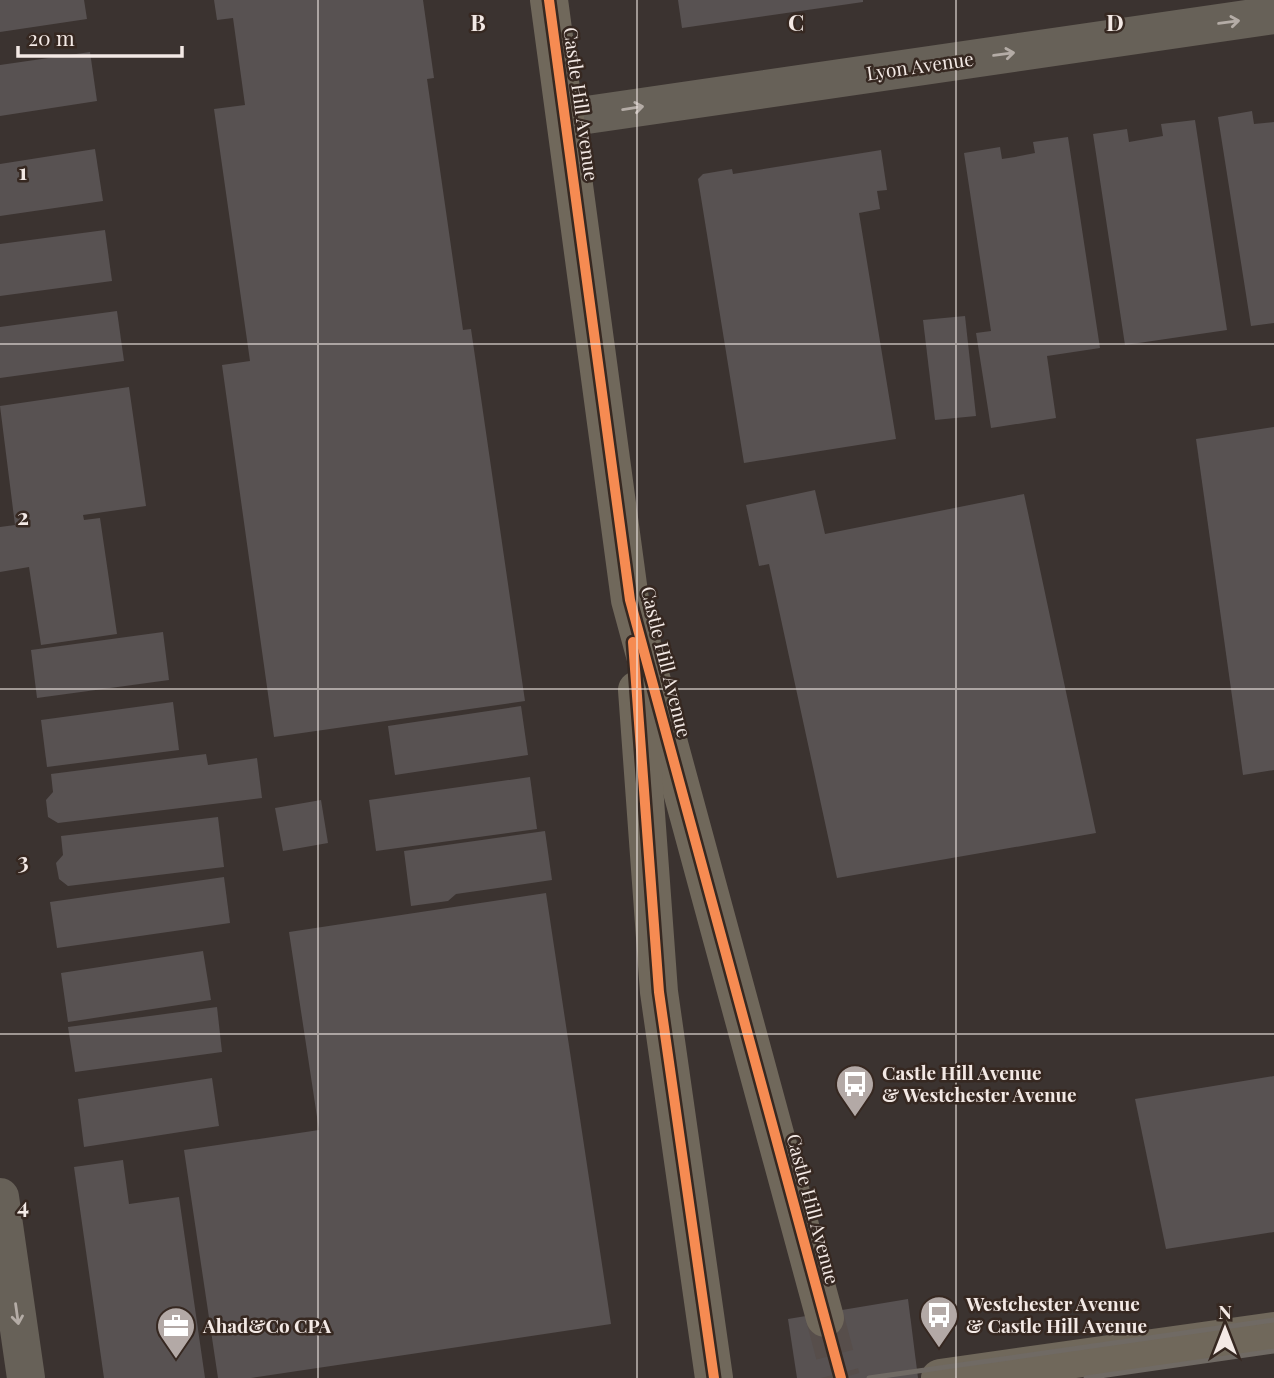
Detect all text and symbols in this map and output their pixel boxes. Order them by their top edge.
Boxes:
text: B [470,6,486,37]
text: C [788,6,804,37]
text: D [1106,6,1124,37]
scale bar [18,14,182,58]
one-way arrow [1217,15,1240,28]
text: 20 m [28,23,75,51]
street label: Castle Hill Avenue [558,25,606,182]
street label: Lyon Avenue [865,45,975,85]
one-way arrow [992,47,1015,60]
one-way arrow [622,101,644,114]
text: 1 [19,155,28,186]
text: 2 [17,500,29,531]
street label: Castle Hill Avenue [636,583,698,740]
text: 3 [17,844,29,875]
place label: Castle Hill Avenue & Westchester Avenue [882,1059,1077,1107]
bus stop icon: Castle Hill Avenue & Westchester Avenue [834,1063,876,1118]
street label: Castle Hill Avenue [781,1131,847,1287]
text: 4 [17,1189,29,1220]
place label: Westchester Avenue & Castle Hill Avenue [965,1290,1147,1338]
bus stop icon: Westchester Avenue & Castle Hill Avenue [918,1294,960,1349]
north arrow [1190,1294,1260,1364]
text: N [1218,1298,1232,1324]
one-way arrow [10,1302,23,1324]
office icon: Ahad&Co CPA [155,1305,197,1360]
place label: Ahad&Co CPA [202,1312,332,1338]

